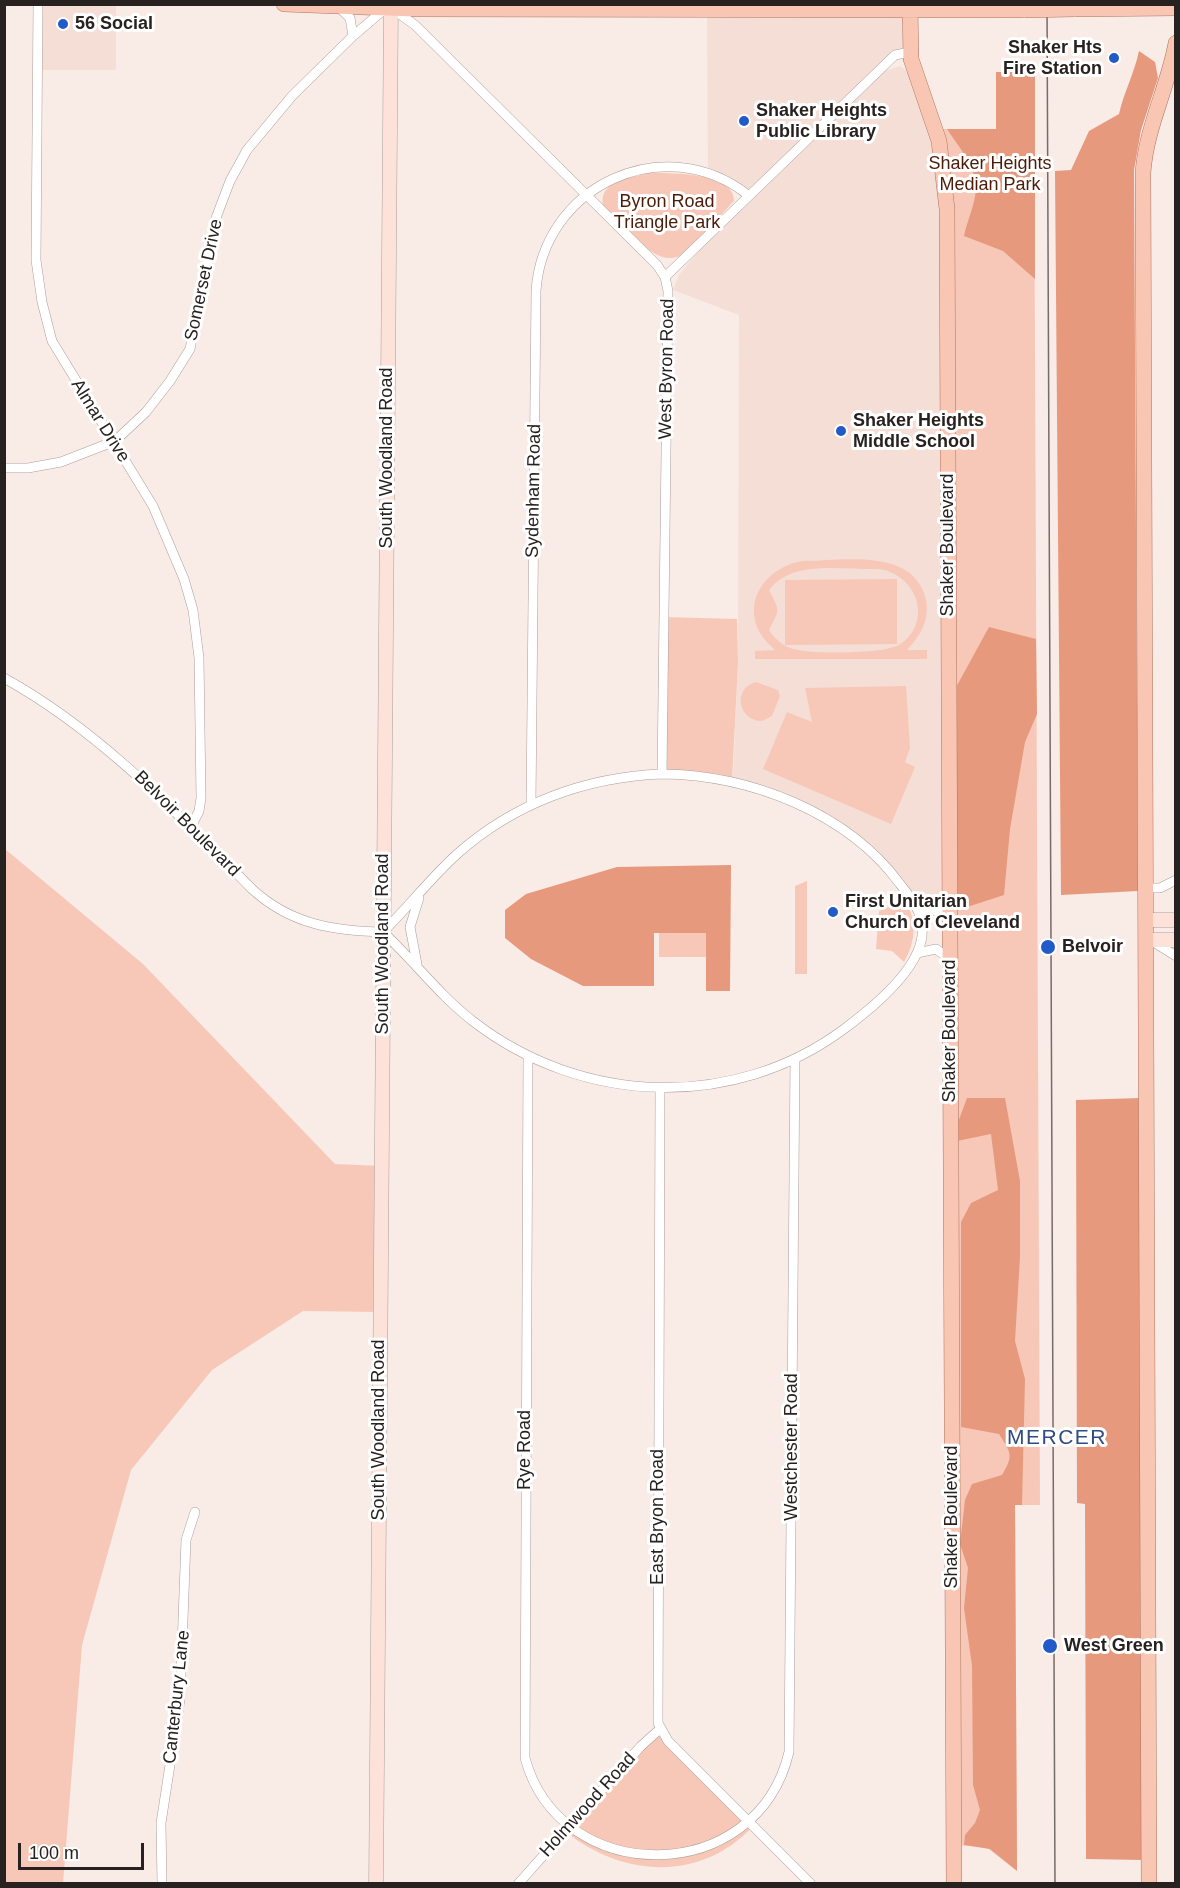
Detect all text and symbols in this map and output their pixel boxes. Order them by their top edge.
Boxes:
place label: 56 Social [75,13,153,35]
marker: 56 Social [56,17,70,31]
place label: Shaker Hts Fire Station [1003,37,1102,80]
marker: Shaker Hts Fire Station [1107,51,1121,65]
place label: Shaker Heights Public Library [756,100,887,142]
marker: Shaker Heights Public Library [737,114,751,128]
park label: Shaker Heights Median Park [928,153,1052,195]
park label: Byron Road Triangle Park [614,191,720,234]
street label: Somerset Drive [181,217,227,343]
street label: West Byron Road [655,298,679,440]
street label: South Woodland Road [376,368,398,548]
street label: Almar Drive [66,375,134,467]
place label: Shaker Heights Middle School [853,410,984,452]
street label: Sydenham Road [522,424,546,558]
marker: Shaker Heights Middle School [834,424,848,438]
street label: Shaker Boulevard [937,473,959,617]
street label: Belvoir Boulevard [129,766,245,882]
street label: South Woodland Road [372,854,394,1034]
place label: First Unitarian Church of Cleveland [845,891,1020,934]
marker: First Unitarian Church of Cleveland [826,905,840,919]
place label: Belvoir [1062,936,1123,958]
marker: Belvoir [1039,938,1057,956]
street label: Shaker Boulevard [939,959,961,1103]
street label: South Woodland Road [368,1340,390,1520]
street label: Westchester Road [781,1373,803,1521]
street label: Rye Road [514,1410,536,1490]
district label: MERCER [1007,1425,1107,1451]
street label: Shaker Boulevard [941,1445,963,1589]
street label: East Bryon Road [647,1449,669,1585]
street label: Canterbury Lane [159,1629,195,1765]
place label: West Green [1064,1635,1164,1657]
marker: West Green [1041,1637,1059,1655]
street label: Holmwood Road [535,1748,641,1862]
scale bar [21,1831,147,1869]
text: 100 m [29,1843,79,1863]

